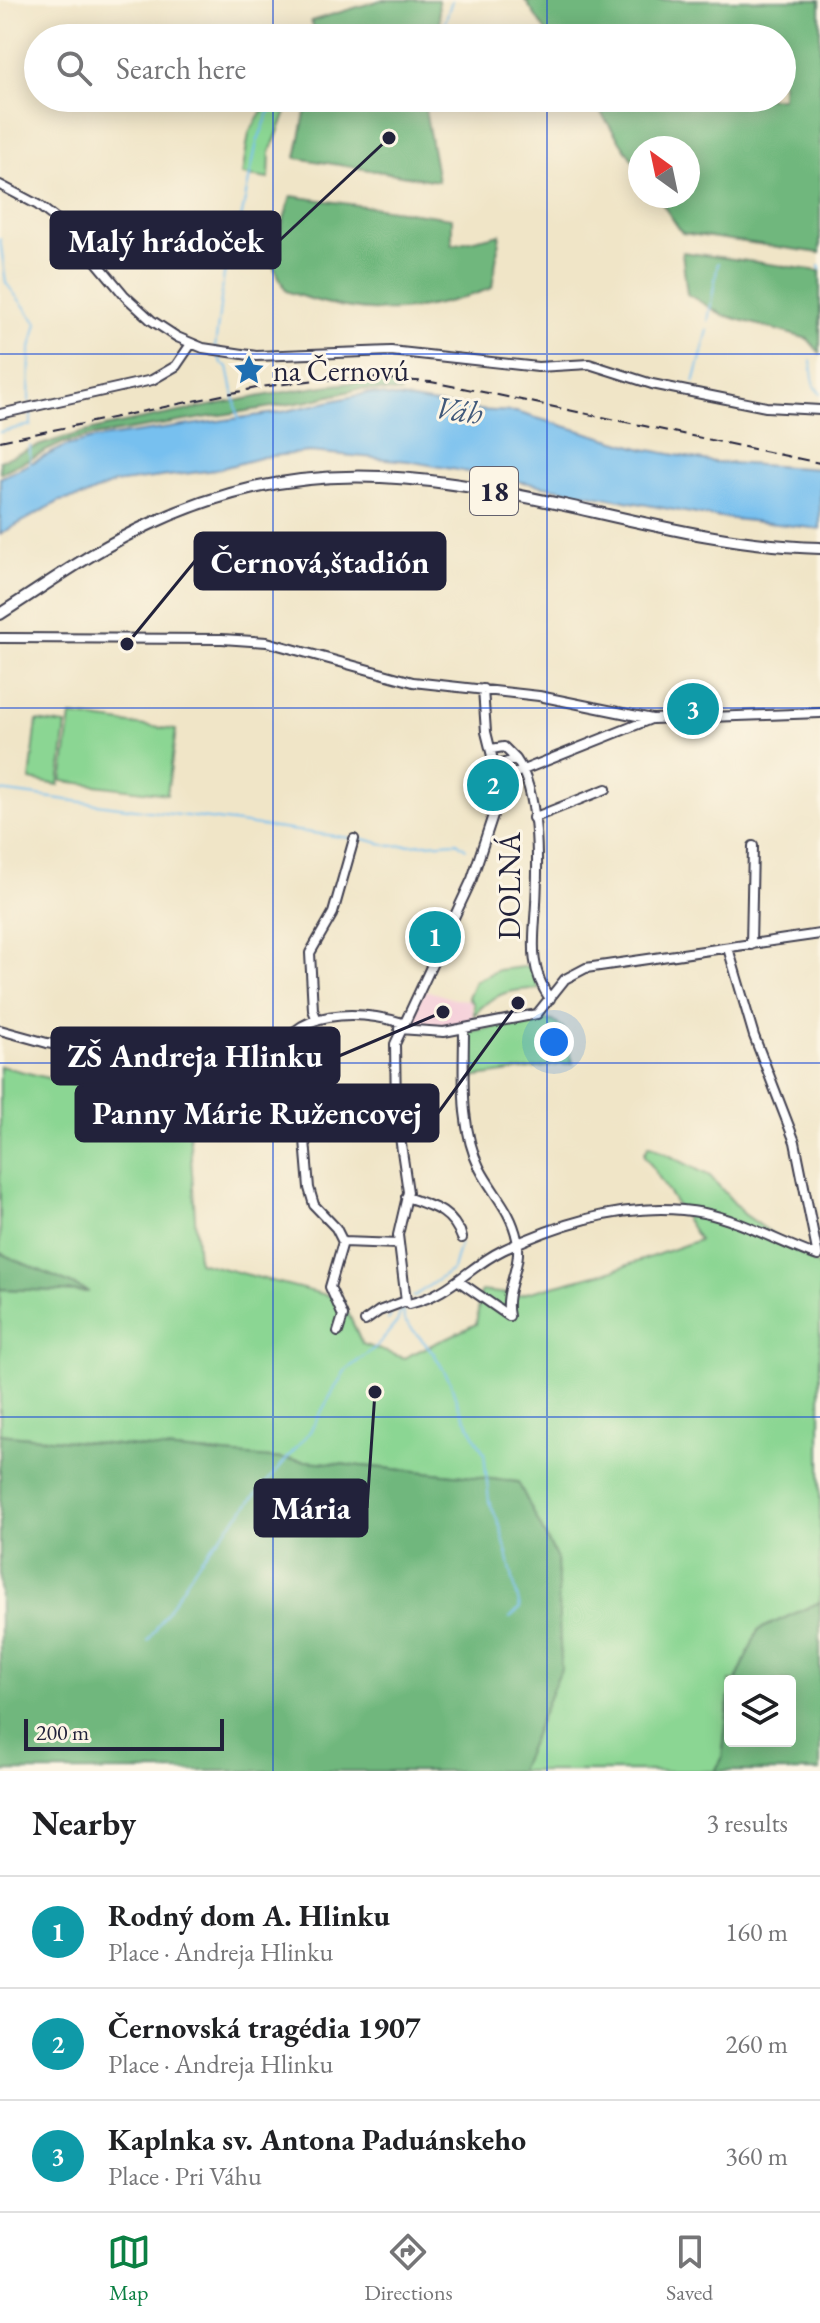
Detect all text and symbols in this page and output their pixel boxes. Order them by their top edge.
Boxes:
search box [24,24,796,112]
icon: search [52,46,96,90]
text: Search here [116,49,246,88]
north arrow [628,136,700,208]
callout: Malý hrádoček [51,212,280,268]
text: Malý hrádoček [68,220,265,262]
place label: na Černovú [273,351,409,390]
place icon: na Černovú [232,353,266,387]
water label: Váh [432,386,486,434]
road number: 18 [470,467,518,515]
callout: Černová,štadión [195,533,445,589]
text: Černová,štadión [211,541,429,583]
pin: 3 [667,679,719,739]
pin: 2 [467,755,519,815]
street label: DOLNÁ [490,832,529,940]
pin: 1 [409,907,461,967]
your location [534,1022,574,1062]
callout: ZŠ Andreja Hlinku [52,1028,339,1084]
text: ZŠ Andreja Hlinku [67,1035,323,1077]
callout: Panny Márie Ružencovej [76,1085,438,1141]
text: Panny Márie Ružencovej [92,1092,422,1134]
callout: Mária [255,1480,367,1536]
text: Mária [271,1487,352,1529]
map controls [724,1675,796,1747]
button: layers [724,1675,796,1747]
scale bar [24,1715,224,1751]
text: 200 m [36,1718,89,1747]
text: Nearby [32,1801,136,1845]
text: 3 results [707,1806,788,1840]
text: Rodný dom A. Hlinku [108,1896,390,1935]
text: 1 [51,1915,65,1949]
text: 160 m [725,1915,788,1949]
text: Place · Andreja Hlinku [108,1935,333,1969]
text: Černovská tragédia 1907 [108,2008,421,2047]
text: 2 [51,2027,65,2061]
text: 260 m [725,2027,788,2061]
text: Place · Andreja Hlinku [108,2047,333,2081]
text: Kaplnka sv. Antona Paduánskeho [108,2120,526,2159]
text: 3 [51,2139,65,2173]
text: 360 m [725,2139,788,2173]
text: Place · Pri Váhu [108,2159,262,2193]
tab: Map [107,2230,151,2307]
tab: Directions [364,2230,453,2307]
tab: Saved [666,2230,713,2307]

